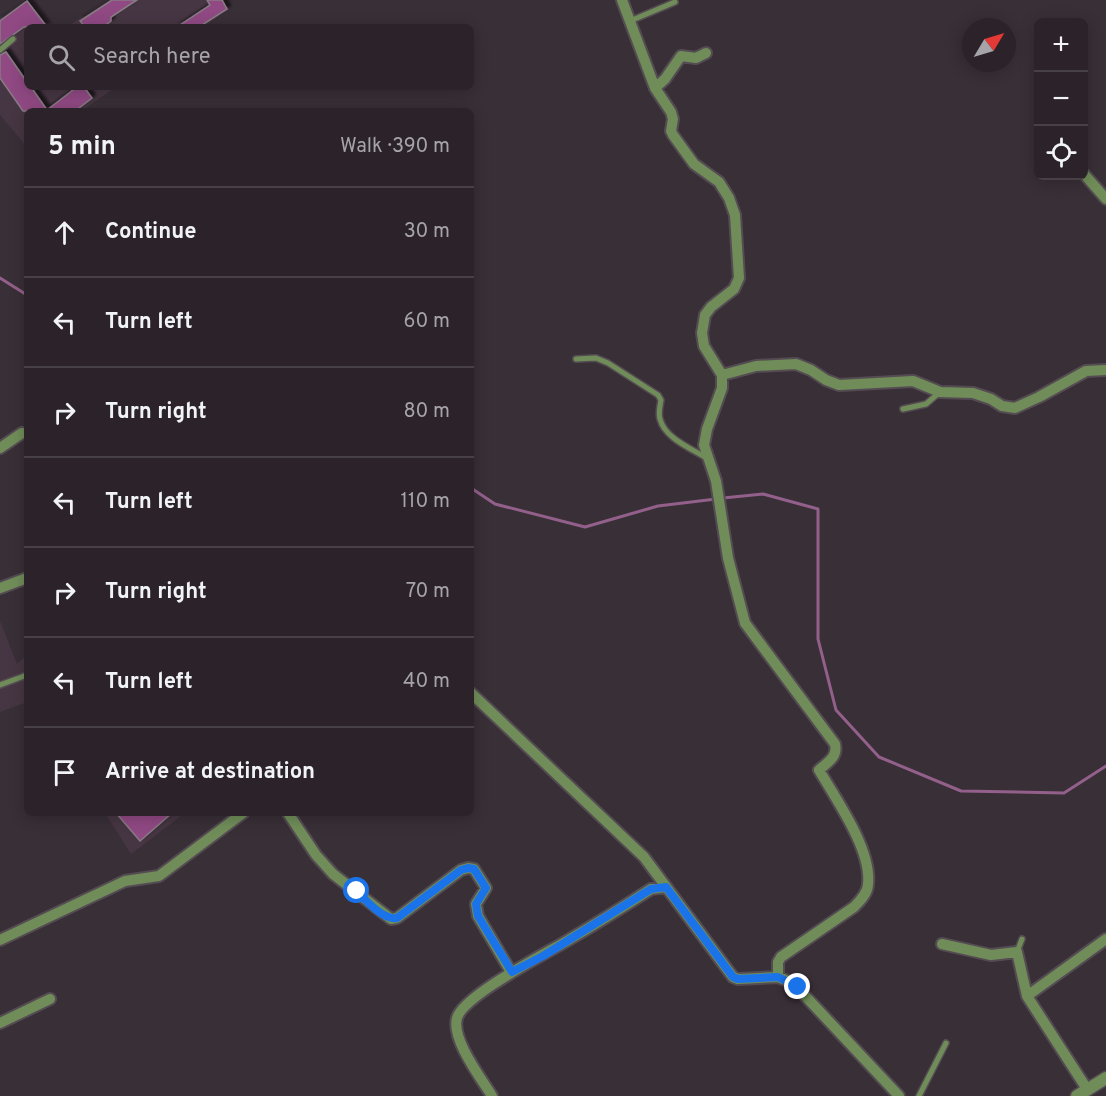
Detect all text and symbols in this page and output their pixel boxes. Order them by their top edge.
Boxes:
north arrow [962,18,1016,72]
map controls [1034,18,1088,180]
button: + [1034,18,1088,72]
search box [24,24,474,90]
icon: search [45,41,78,74]
text: Search here [93,44,211,71]
button: − [1034,72,1088,126]
button: locate [1034,126,1088,180]
text: 5 min [48,131,116,164]
text: Walk · 390 m [340,134,450,160]
icon: ahead [48,216,81,249]
text: Continue [105,219,196,246]
text: 30 m [404,219,450,245]
icon: left [48,306,81,339]
text: Turn left [105,309,193,336]
text: 60 m [404,309,450,335]
icon: right [48,396,81,429]
text: Turn right [105,399,207,426]
text: 80 m [404,399,450,425]
icon: left [48,486,81,519]
text: Turn left [105,489,193,516]
text: 110 m [401,489,450,515]
icon: right [48,576,81,609]
text: Turn right [105,579,207,606]
text: 70 m [406,579,450,605]
icon: left [48,666,81,699]
text: Turn left [105,669,193,696]
text: 40 m [403,669,450,695]
icon: arrive [48,756,81,789]
text: Arrive at destination [105,759,315,786]
route start [343,877,369,903]
route end [784,973,810,999]

